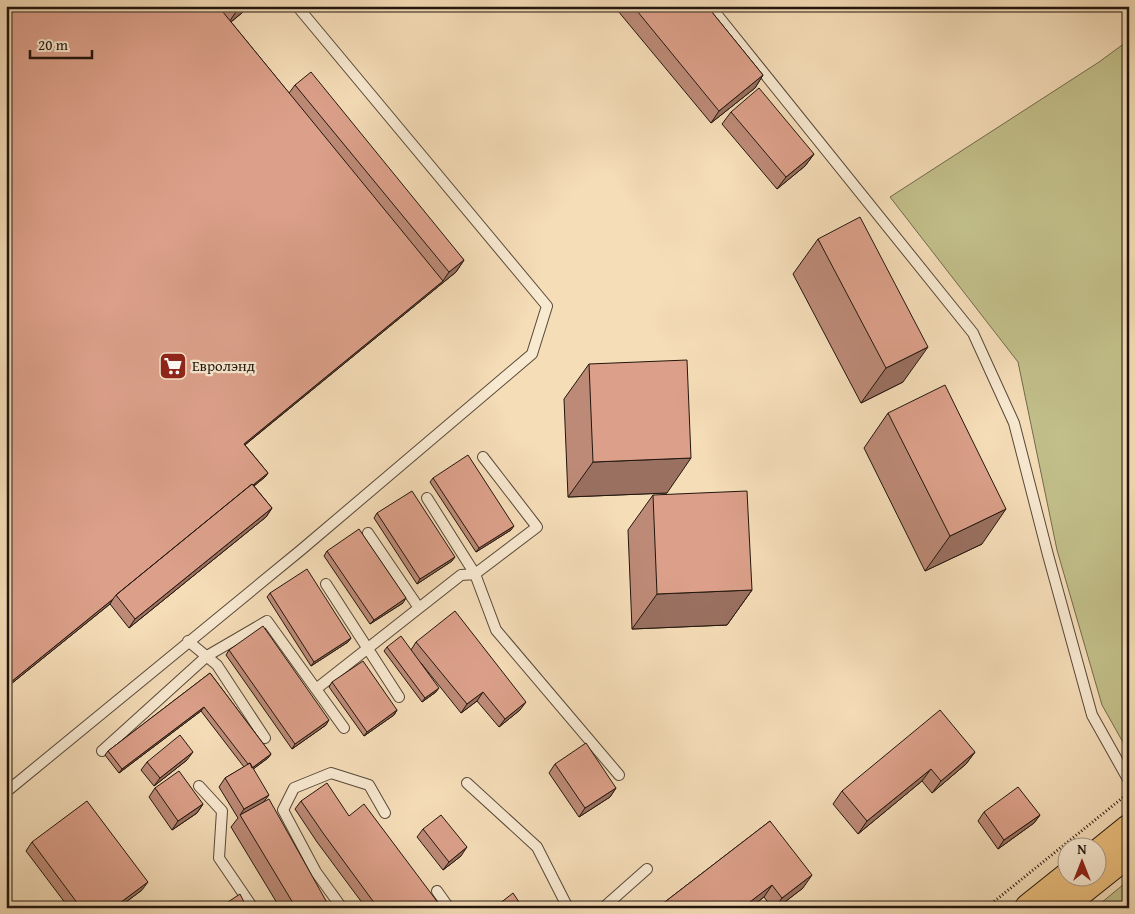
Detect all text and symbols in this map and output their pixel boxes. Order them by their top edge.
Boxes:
scale bar [30,28,92,60]
text: 20 m [38,34,69,55]
supermarket icon: Евролэнд [158,351,188,381]
place label: Евролэнд [192,355,255,376]
north arrow [1058,836,1108,886]
text: N [1077,839,1087,859]

